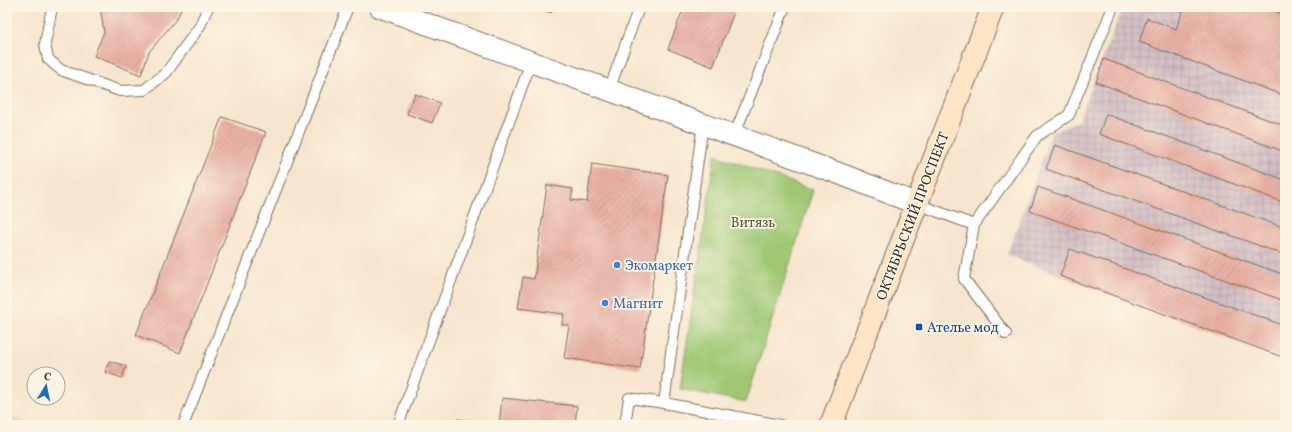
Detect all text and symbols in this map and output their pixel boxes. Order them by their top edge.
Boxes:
street label: ОКТЯБРЬСКИЙ ПРОСПЕКТ [872,129,954,303]
park label: Витязь [731,214,775,233]
place label: Экомаркет [625,257,693,276]
marker: Экомаркет [612,260,622,270]
place label: Магнит [613,295,663,314]
marker: Магнит [600,298,610,308]
place label: Ателье мод [927,319,999,338]
marker: Ателье мод [914,322,924,332]
north arrow [26,366,66,406]
text: С [43,370,52,386]

